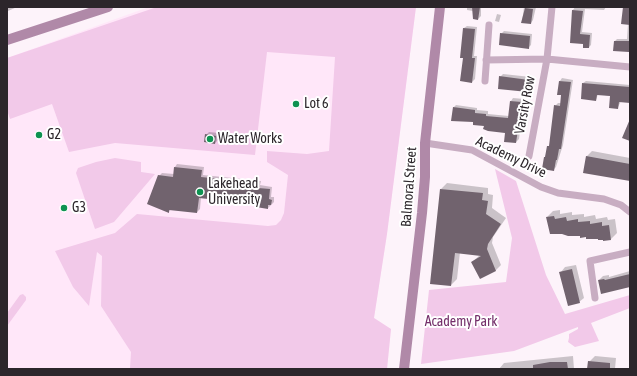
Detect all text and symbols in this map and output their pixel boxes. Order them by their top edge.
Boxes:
street label: Varsity Row [511,75,539,135]
place label: Lot 6 [304,96,329,112]
marker: Lot 6 [291,99,301,109]
place label: G2 [47,127,61,143]
marker: G2 [34,130,44,140]
place label: Water Works [218,131,282,147]
street label: Academy Drive [473,133,549,181]
marker: Water Works [205,134,215,144]
street label: Balmoral Street [398,146,420,228]
place label: Lakehead University [208,176,260,208]
marker: Lakehead University [195,187,205,197]
place label: G3 [72,200,86,216]
marker: G3 [59,203,69,213]
park label: Academy Park [425,314,497,330]

